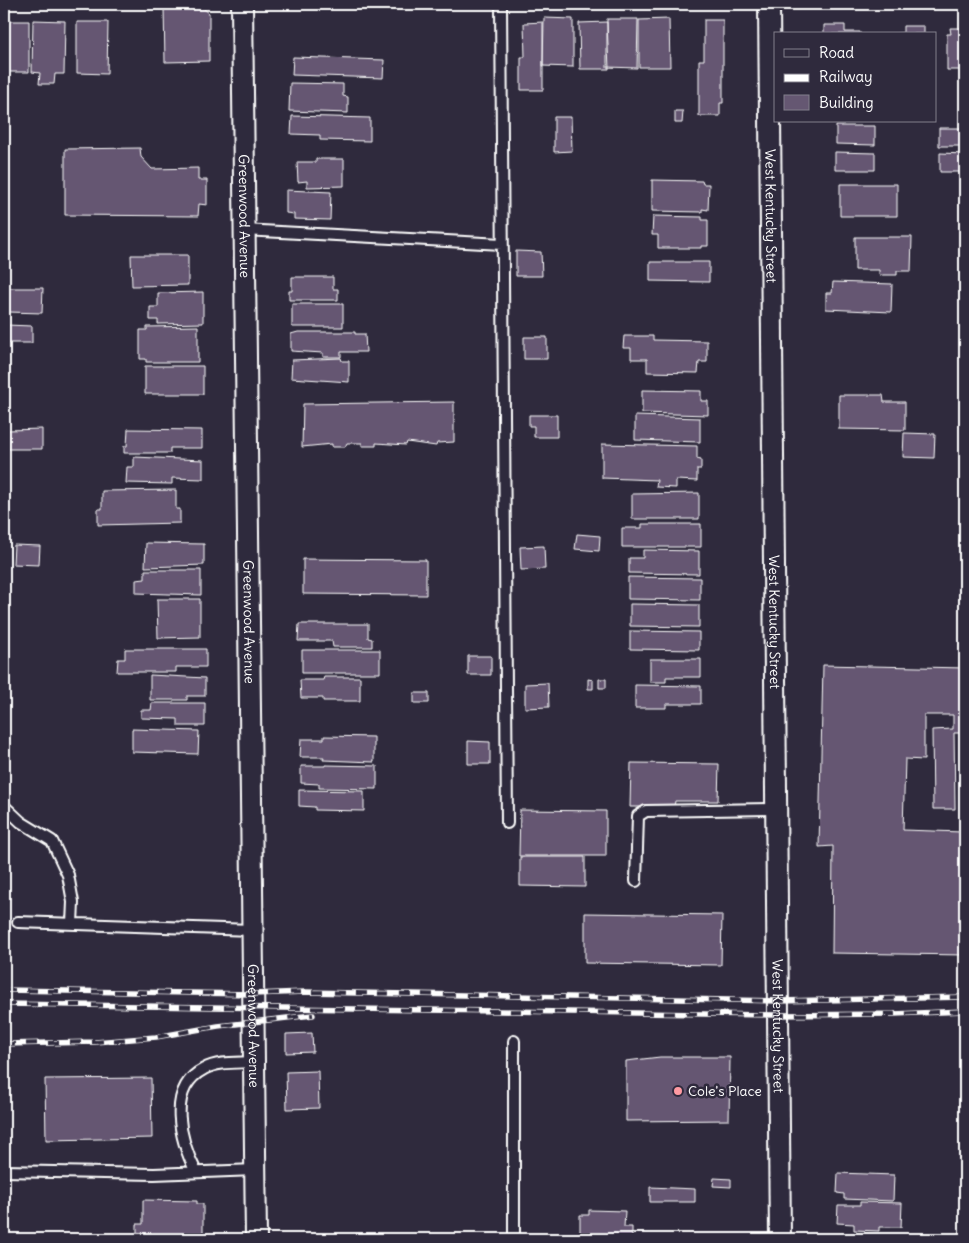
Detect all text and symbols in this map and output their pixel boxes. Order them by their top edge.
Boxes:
legend [774,32,936,122]
text: Road [819,43,854,62]
text: Railway [819,67,873,86]
text: Building [819,93,874,112]
street label: West Kentucky Street [761,149,780,283]
street label: Greenwood Avenue [235,154,254,278]
street label: West Kentucky Street [765,555,784,689]
street label: Greenwood Avenue [239,560,259,684]
street label: West Kentucky Street [769,959,788,1093]
street label: Greenwood Avenue [244,964,263,1088]
place label: Cole's Place [688,1082,762,1100]
marker: Cole's Place [672,1085,684,1097]

